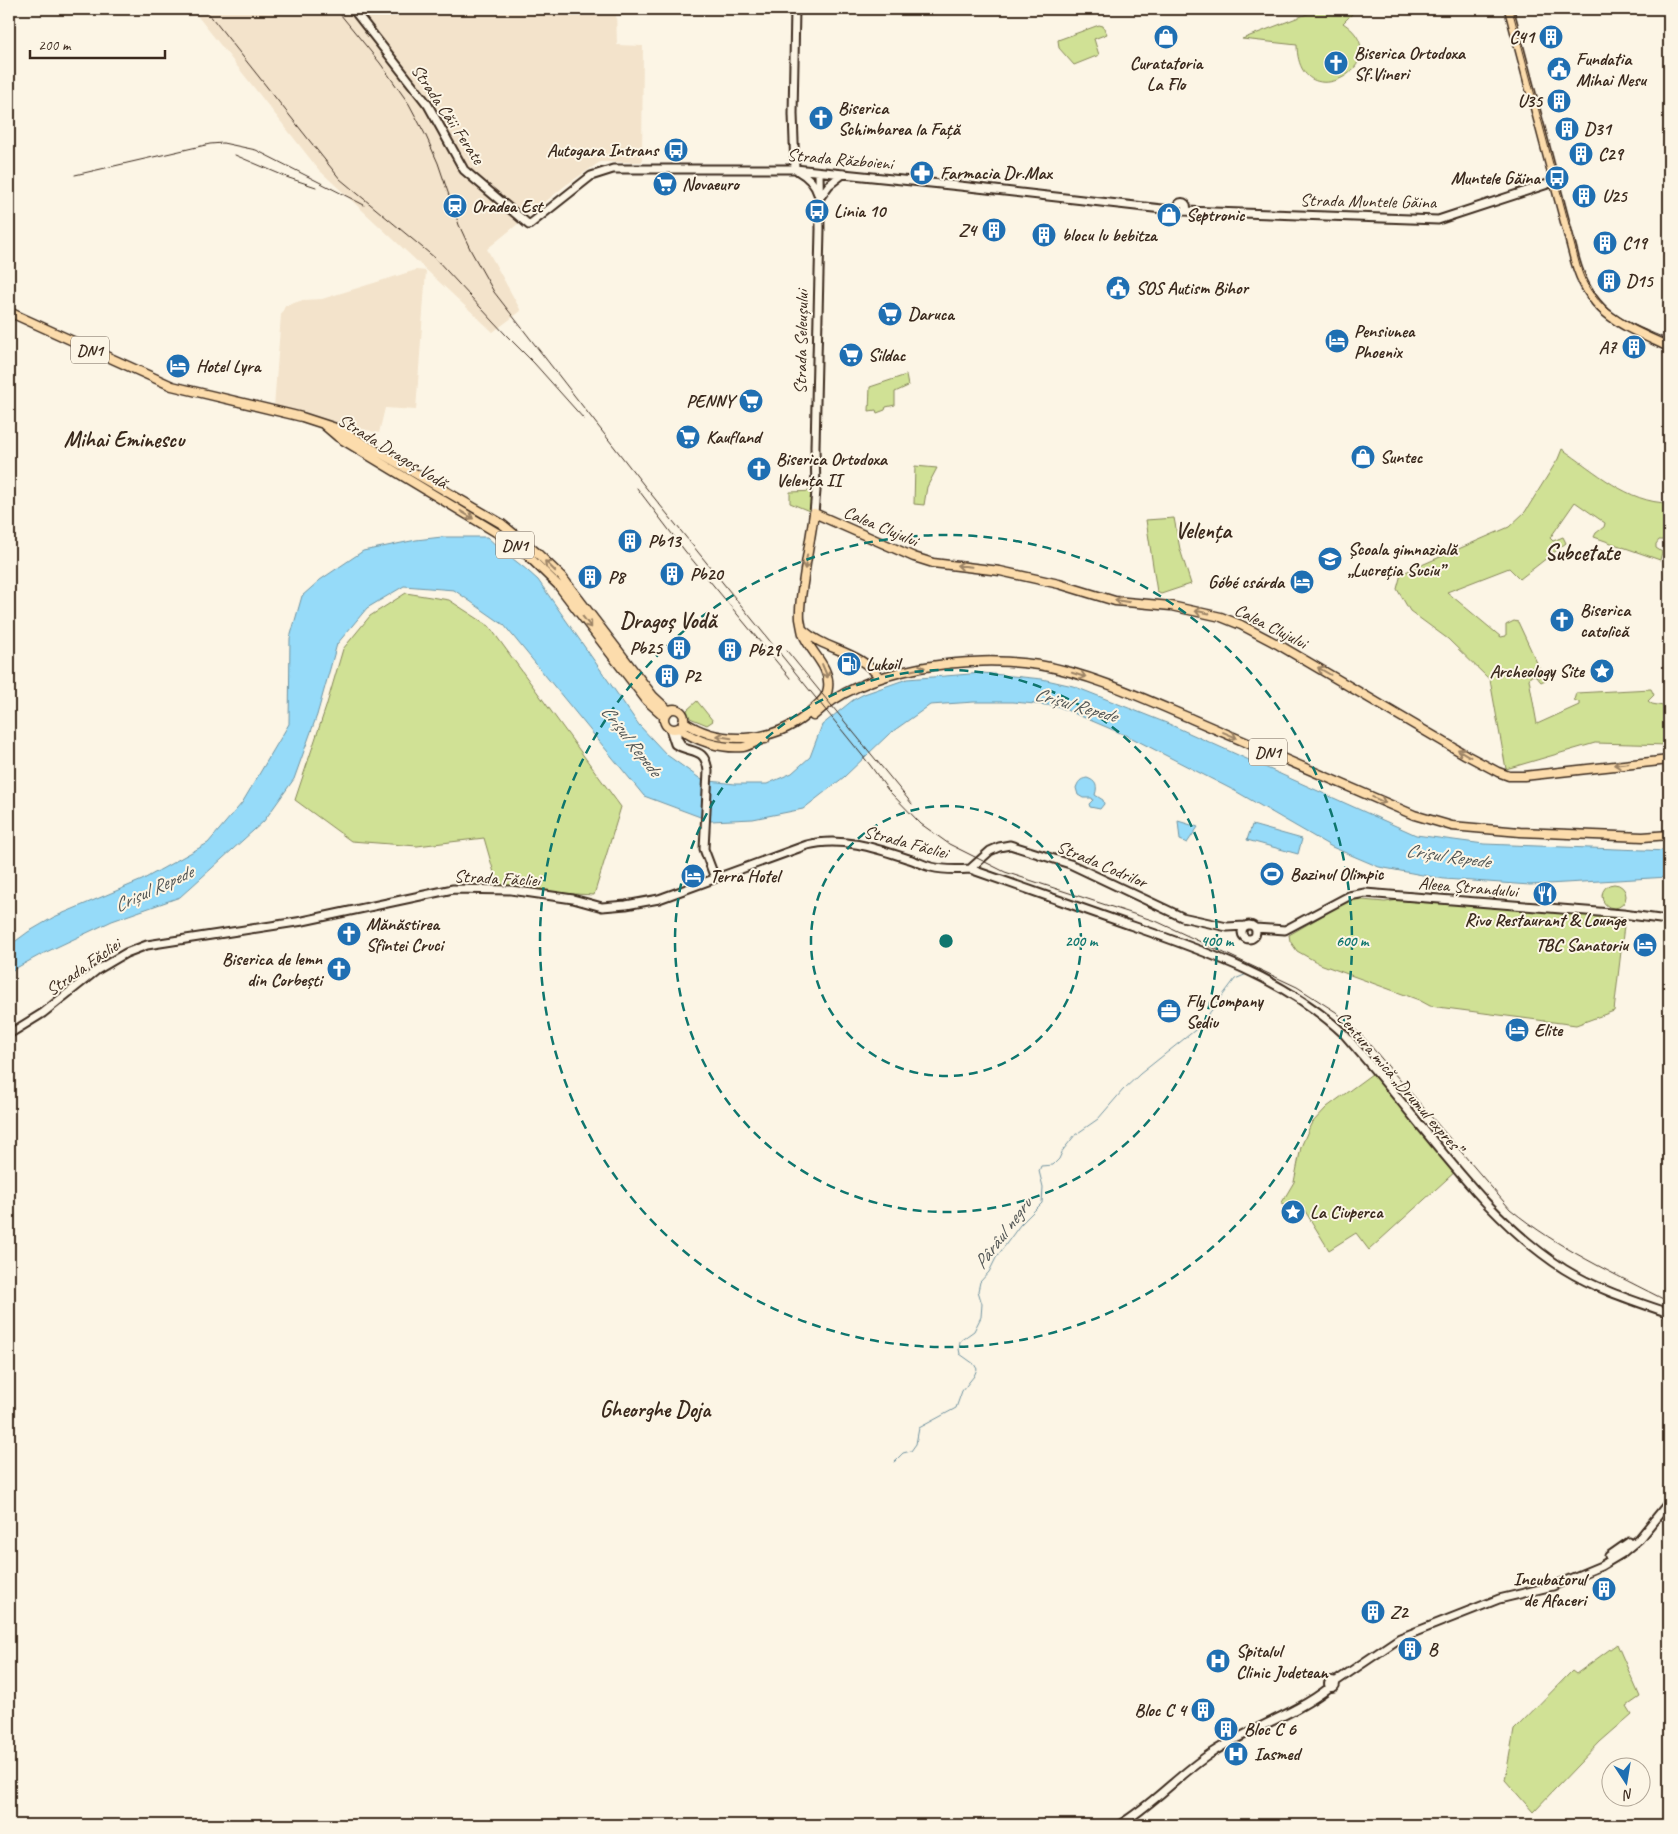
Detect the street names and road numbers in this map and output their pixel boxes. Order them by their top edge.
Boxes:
street label: Strada Căii Ferate [407,60,490,169]
street label: Strada Războieni [786,143,896,175]
street label: Strada Muntele Găina [1300,189,1438,213]
street label: Strada Seleușului [789,287,813,394]
road number: DN1 [71,336,109,364]
street label: Strada Dragoș Vodă [334,408,454,495]
street label: Calea Clujului [840,500,924,553]
road number: DN1 [496,532,534,558]
street label: Calea Clujului [1231,598,1313,655]
road number: DN1 [1249,739,1287,766]
street label: Strada Făcliei [862,820,953,864]
street label: Strada Codrilor [1054,835,1153,894]
street label: Strada Făcliei [453,865,543,891]
street label: Aleea Ștrandului [1417,872,1521,903]
street label: Strada Făcliei [41,932,127,1001]
street label: Centura mică „Drumul expres” [1332,1006,1470,1161]

